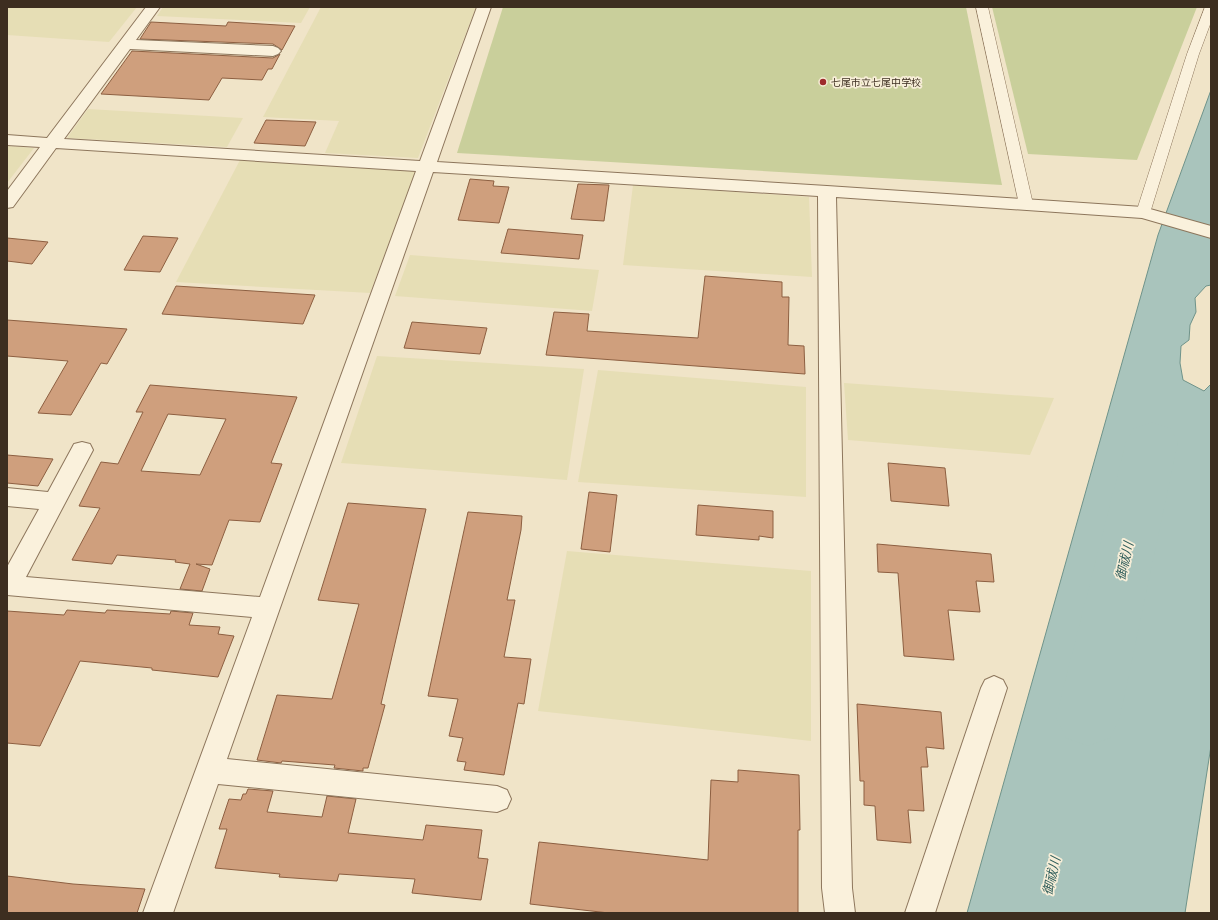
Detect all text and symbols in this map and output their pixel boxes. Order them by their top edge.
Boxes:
place label: 七尾市立七尾中学校 [831,76,921,89]
marker: 七尾市立七尾中学校 [818,77,828,87]
water label: 御祓川 [1112,538,1138,582]
water label: 御祓川 [1039,853,1065,897]

